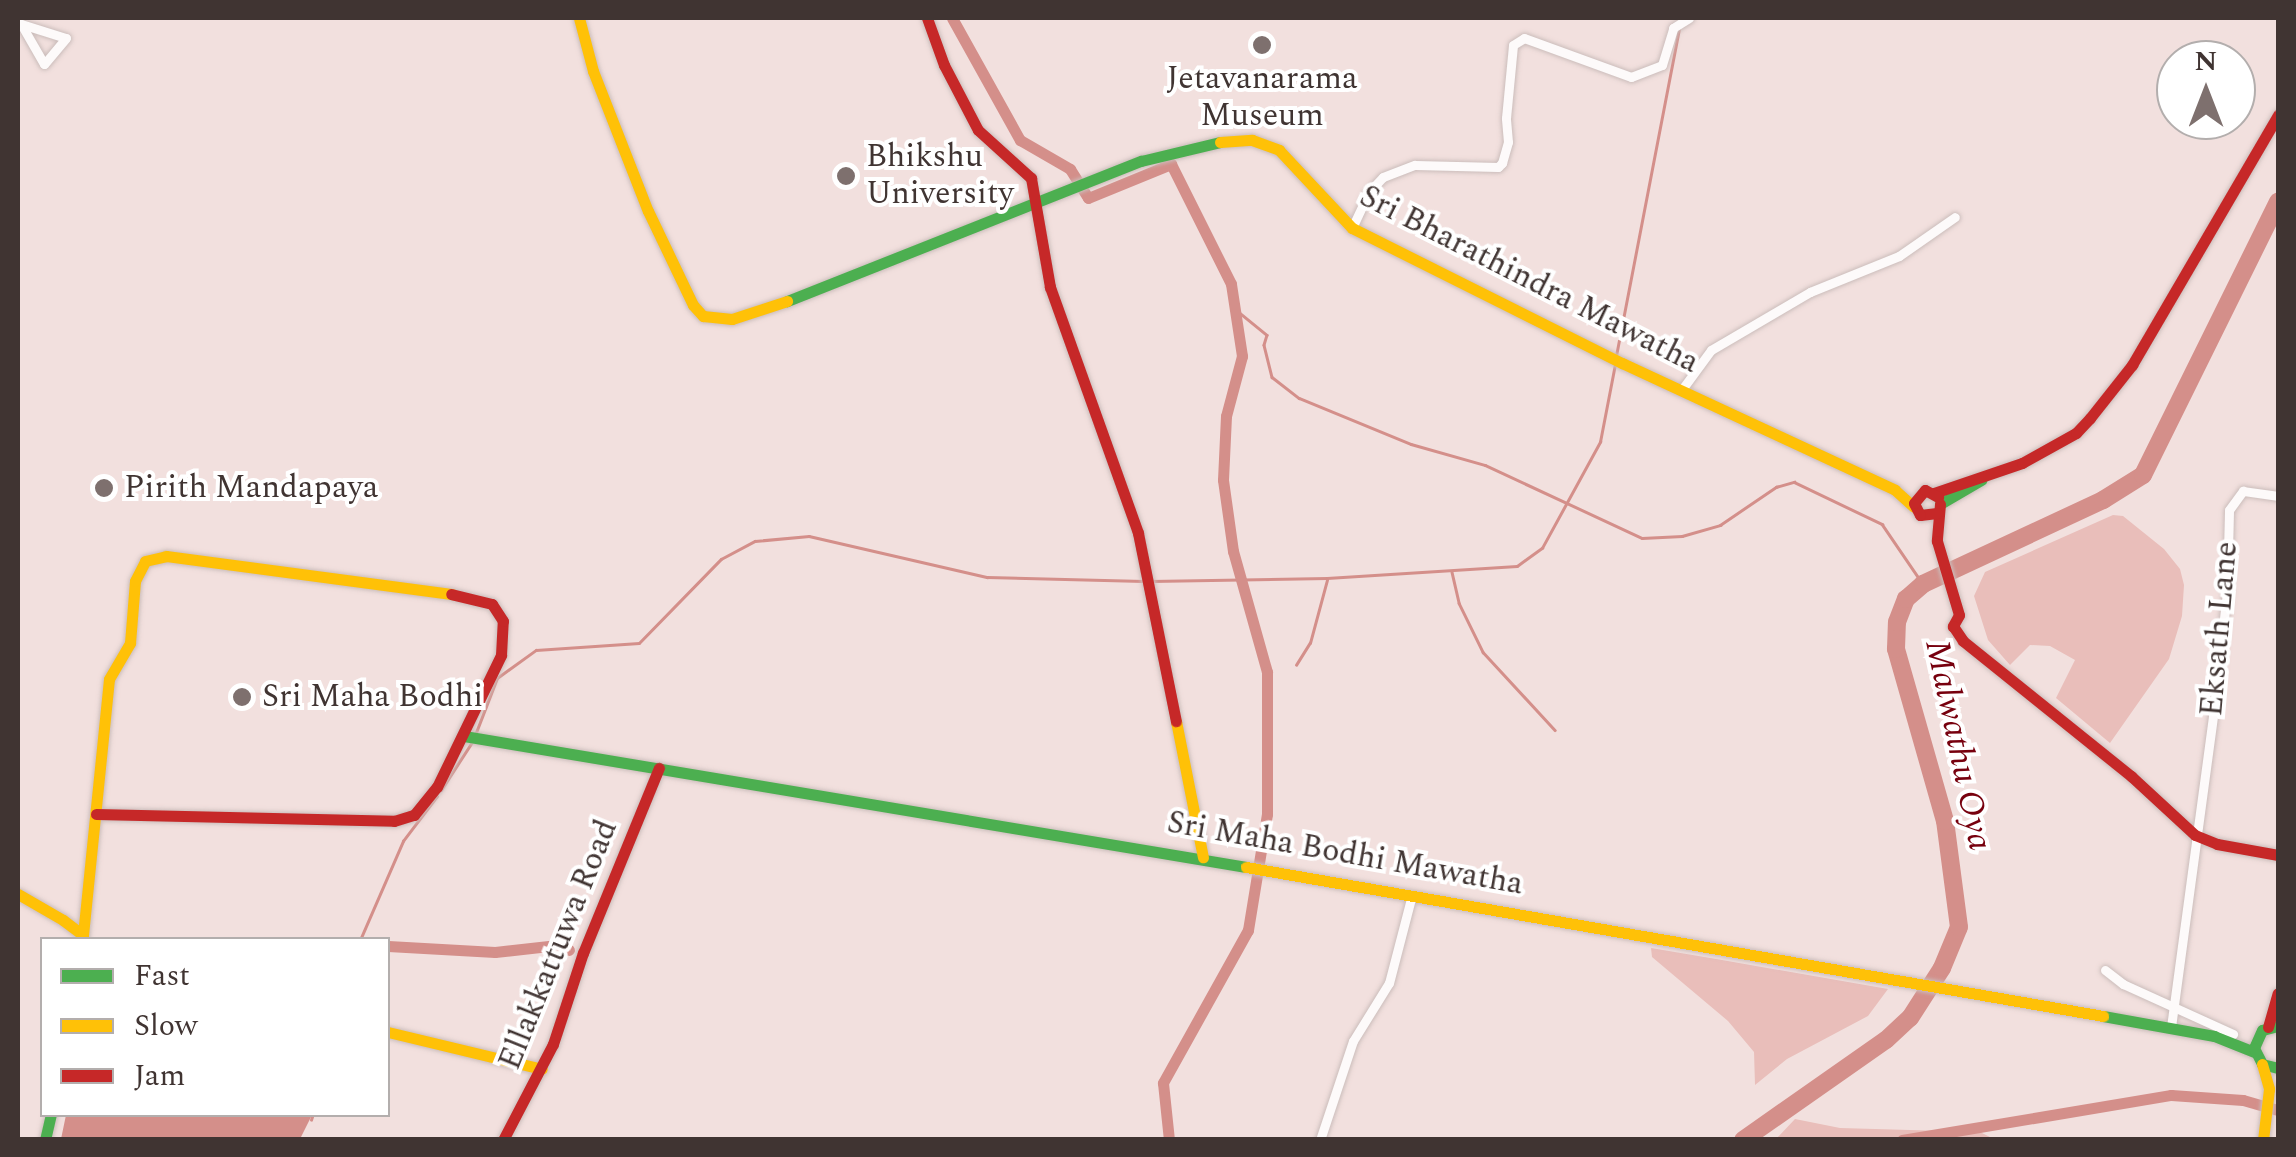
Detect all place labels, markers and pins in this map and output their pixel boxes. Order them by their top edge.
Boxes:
marker: Jetavanarama Museum [1251,34,1273,56]
place label: Jetavanarama Museum [1166,61,1358,136]
place label: Bhikshu University [866,139,1014,214]
marker: Bhikshu University [835,165,857,187]
place label: Pirith Mandapaya [124,469,378,507]
marker: Pirith Mandapaya [93,477,115,499]
place label: Sri Maha Bodhi [262,678,483,716]
marker: Sri Maha Bodhi [231,686,253,708]

